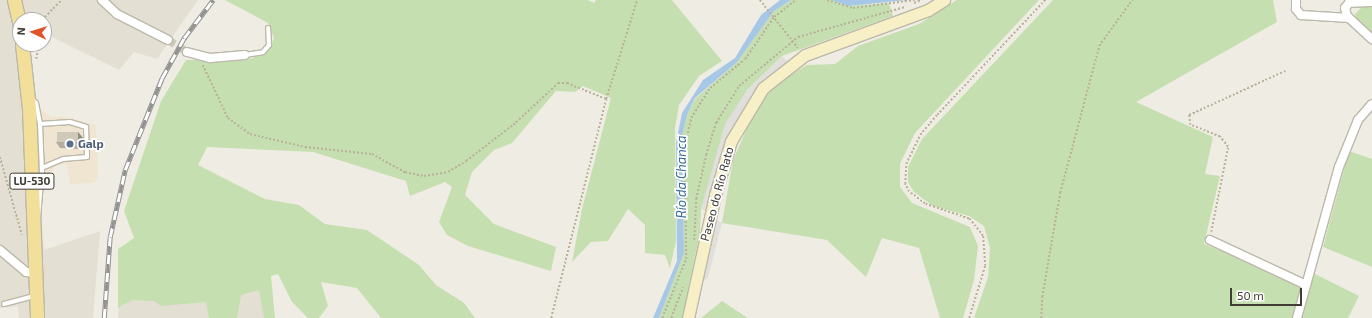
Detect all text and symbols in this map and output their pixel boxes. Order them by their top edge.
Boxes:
north arrow [12,12,52,52]
text: N [14,27,27,36]
water label: Río da Chanca [673,136,689,218]
place label: Galp [78,137,104,151]
marker: Galp [65,139,75,149]
street label: Paseo do Río Rato [697,145,737,243]
road number: LU-530 [9,172,55,190]
scale bar [1232,280,1304,306]
text: 50 m [1237,288,1264,302]

